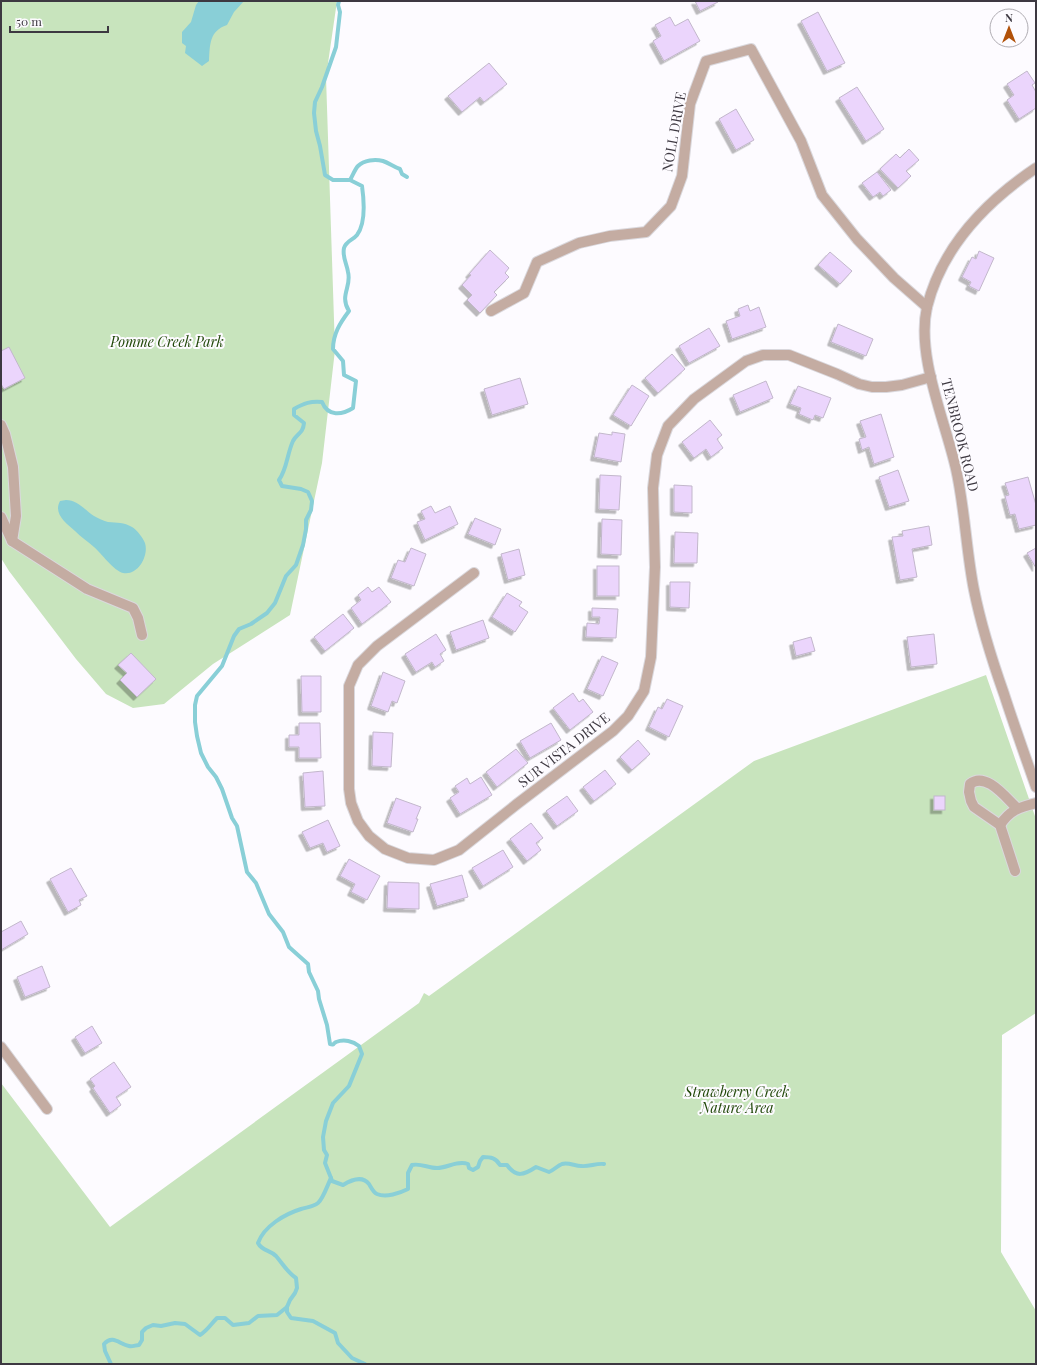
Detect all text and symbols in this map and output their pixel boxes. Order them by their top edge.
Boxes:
scale bar [10,8,108,34]
north arrow [989,8,1029,48]
text: N [1005,10,1013,25]
text: 50 m [16,13,42,29]
street label: NOLL DRIVE [657,90,690,174]
park label: Pomme Creek Park [109,332,224,351]
street label: TENBROOK ROAD [937,376,984,493]
street label: SUR VISTA DRIVE [514,708,614,791]
park label: Strawberry Creek Nature Area [684,1082,789,1117]

